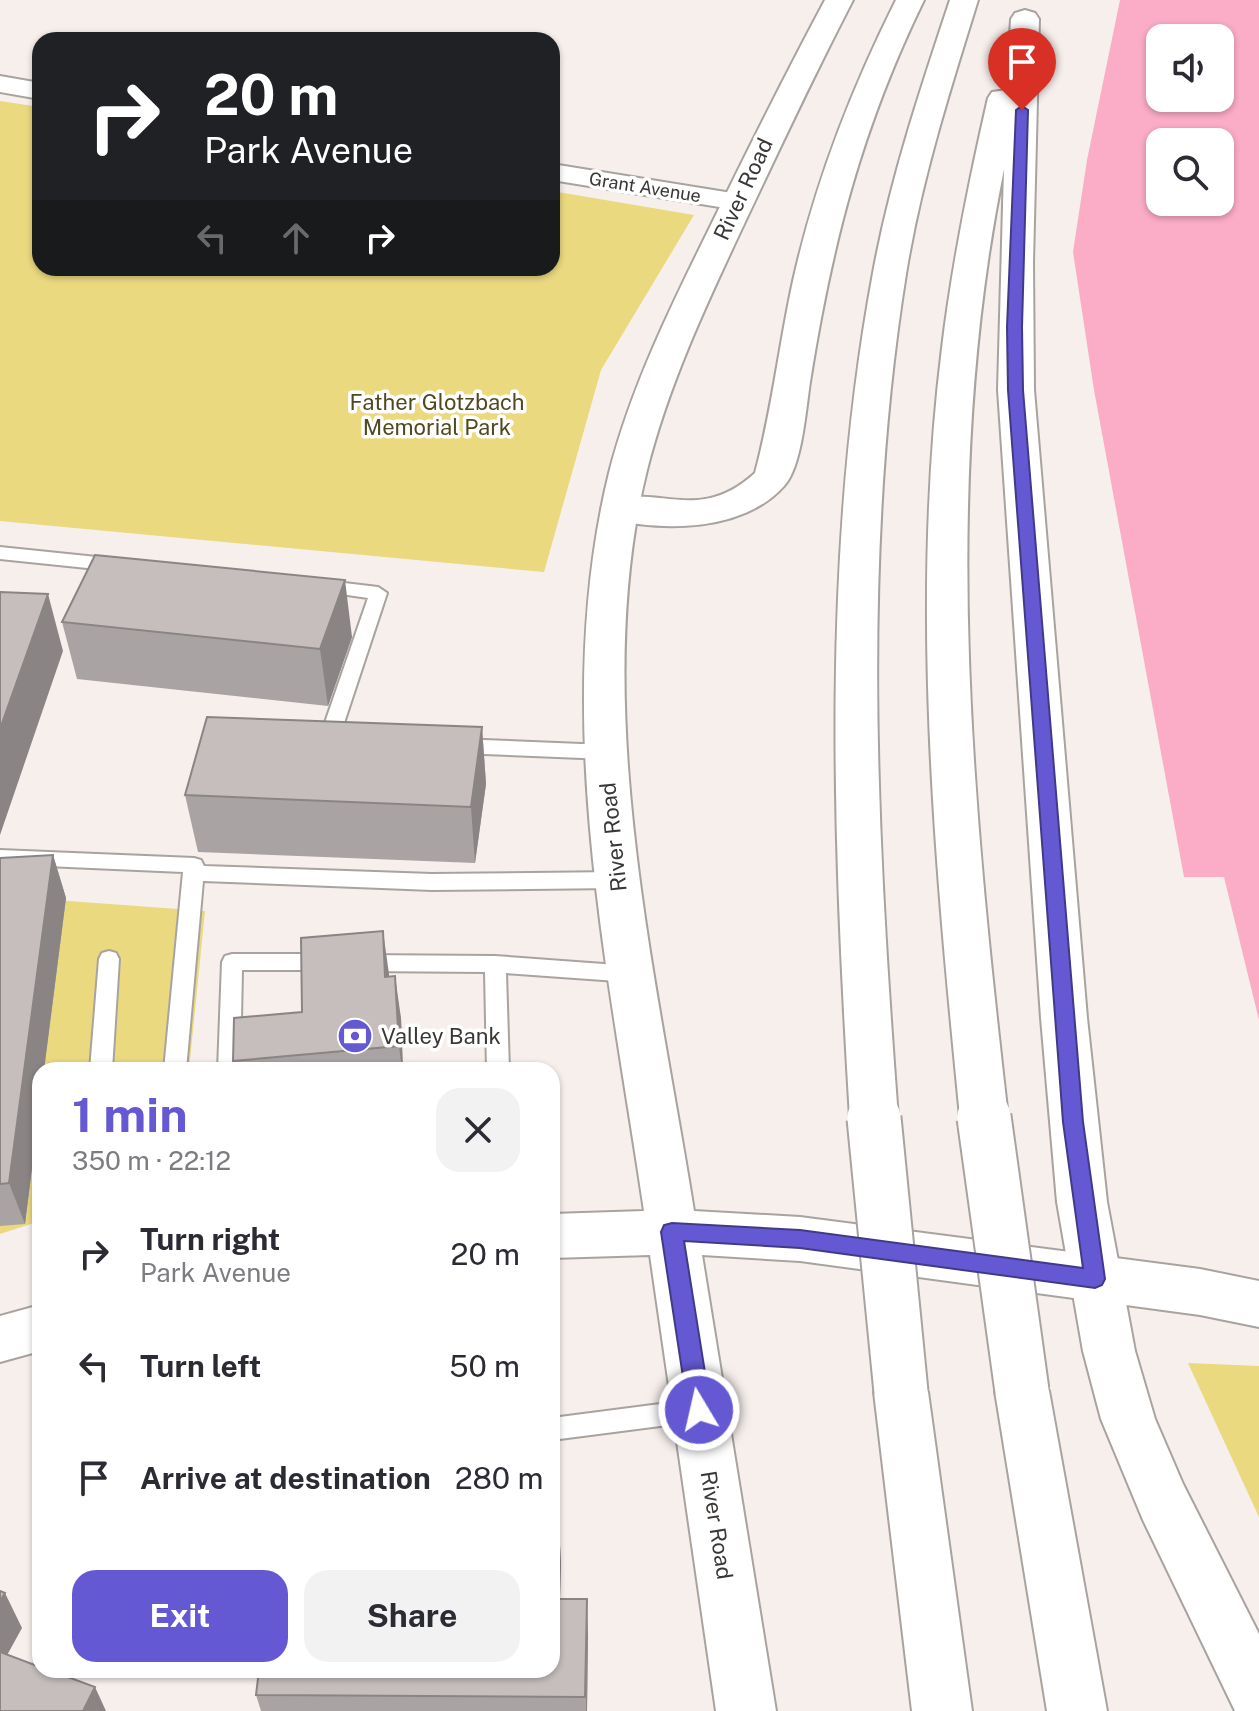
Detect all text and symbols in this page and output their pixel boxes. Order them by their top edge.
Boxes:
map controls [1146,24,1234,216]
button: sound [1146,24,1234,112]
pin [988,28,1056,110]
icon: arrive [1000,40,1044,84]
text: 20 m [204,62,338,128]
icon: right [72,64,176,168]
button: search [1146,128,1234,216]
text: Park Avenue [204,129,413,171]
street label: River Road [708,134,778,244]
street label: Grant Avenue [588,168,702,206]
icon: left [190,216,234,260]
icon: ahead [274,216,318,260]
icon: right [358,216,402,260]
park label: Father Glotzbach Memorial Park [349,389,525,440]
street label: River Road [594,781,632,893]
bank icon: Valley Bank [336,1017,374,1055]
place label: Valley Bank [381,1023,501,1049]
text: 1 min [72,1086,188,1143]
button: close [436,1088,520,1172]
text: 350 m · 22:12 [72,1145,231,1176]
text: Turn right [140,1221,280,1257]
icon: right [72,1232,116,1276]
text: 20 m [451,1236,520,1272]
text: Park Avenue [140,1257,291,1288]
icon: left [72,1344,116,1388]
text: Turn left [140,1348,261,1384]
text: 50 m [449,1348,520,1384]
position arrow [657,1368,741,1452]
icon: arrive [72,1456,116,1500]
text: Arrive at destination [140,1460,431,1496]
text: 280 m [455,1460,543,1496]
street label: River Road [696,1469,738,1581]
button: Exit [72,1570,288,1662]
button: Share [304,1570,520,1662]

